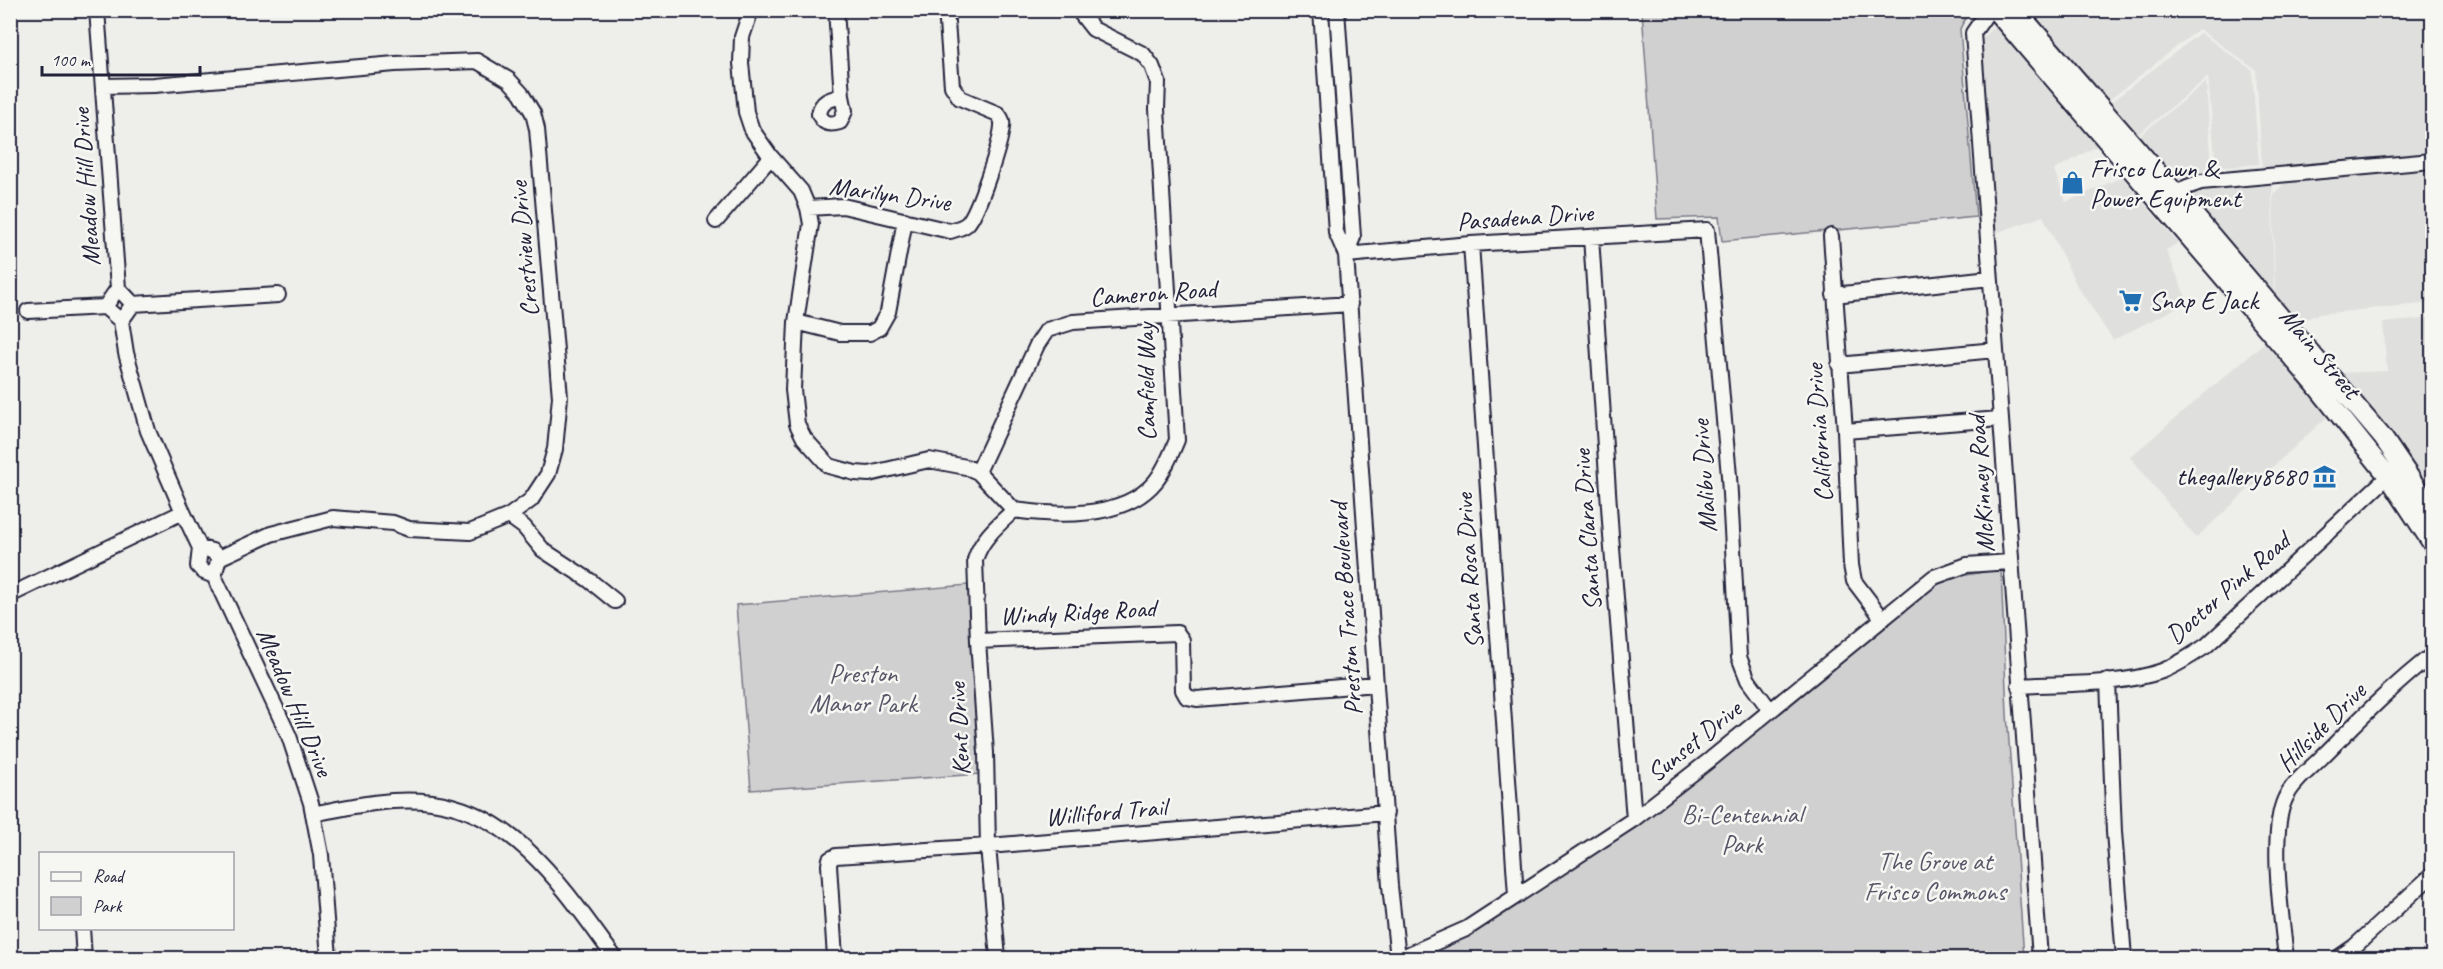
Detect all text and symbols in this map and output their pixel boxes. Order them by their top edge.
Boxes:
scale bar [42,39,200,77]
text: 100 m [51,49,92,71]
street label: Meadow Hill Drive [64,106,108,267]
place label: Frisco Lawn & Power Equipment [2090,152,2243,215]
street label: Marilyn Drive [827,169,954,219]
shop icon: Frisco Lawn & Power Equipment [2059,170,2085,196]
street label: Crestview Drive [502,178,546,318]
street label: Pasadena Drive [1456,196,1596,238]
street label: Cameron Road [1089,272,1221,314]
place label: Snap E Jack [2149,284,2260,317]
supermarket icon: Snap E Jack [2118,287,2144,313]
street label: Main Street [2272,301,2369,407]
street label: Camfield Way [1128,321,1164,441]
street label: California Drive [1798,360,1840,503]
street label: McKinney Road [1959,411,2002,554]
street label: Malibu Drive [1683,417,1724,534]
street label: Santa Clara Drive [1565,447,1609,612]
place label: thegallery8680 [2176,460,2309,493]
museum icon: thegallery8680 [2312,463,2338,489]
street label: Santa Rosa Drive [1447,491,1491,650]
street label: Preston Trace Boulevard [1322,498,1370,716]
street label: Doctor Pink Road [2159,522,2300,651]
street label: Windy Ridge Road [999,591,1161,633]
street label: Meadow Hill Drive [249,623,342,783]
park label: Preston Manor Park [809,657,919,720]
street label: Hillside Drive [2269,674,2374,779]
street label: Kent Drive [940,680,978,776]
street label: Sunset Drive [1640,691,1750,789]
street label: Williford Trail [1044,790,1172,834]
park label: Bi-Centennial Park [1682,798,1807,861]
park label: The Grove at Frisco Commons [1864,845,2008,908]
legend [39,852,234,930]
text: Road [93,865,126,887]
text: Park [93,895,123,917]

